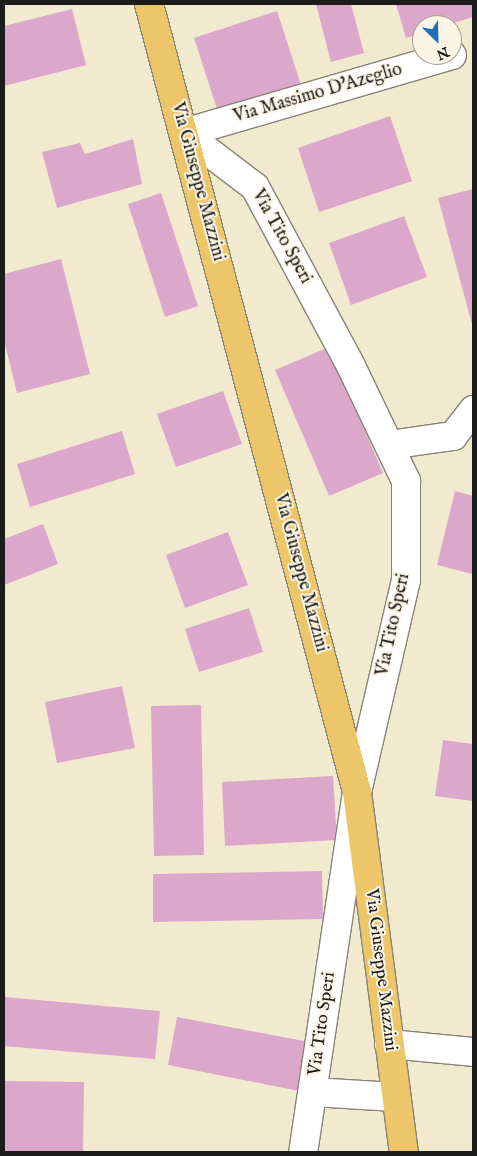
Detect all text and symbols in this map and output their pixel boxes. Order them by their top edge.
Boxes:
north arrow [412,15,462,65]
text: N [433,42,452,63]
street label: Via Massimo D'Azeglio [231,60,405,128]
street label: Via Giuseppe Mazzini [165,100,229,264]
street label: Via Tito Speri [246,186,316,288]
street label: Via Giuseppe Mazzini [268,491,332,655]
street label: Via Tito Speri [373,572,415,678]
street label: Via Giuseppe Mazzini [359,888,401,1052]
street label: Via Tito Speri [305,971,341,1077]

